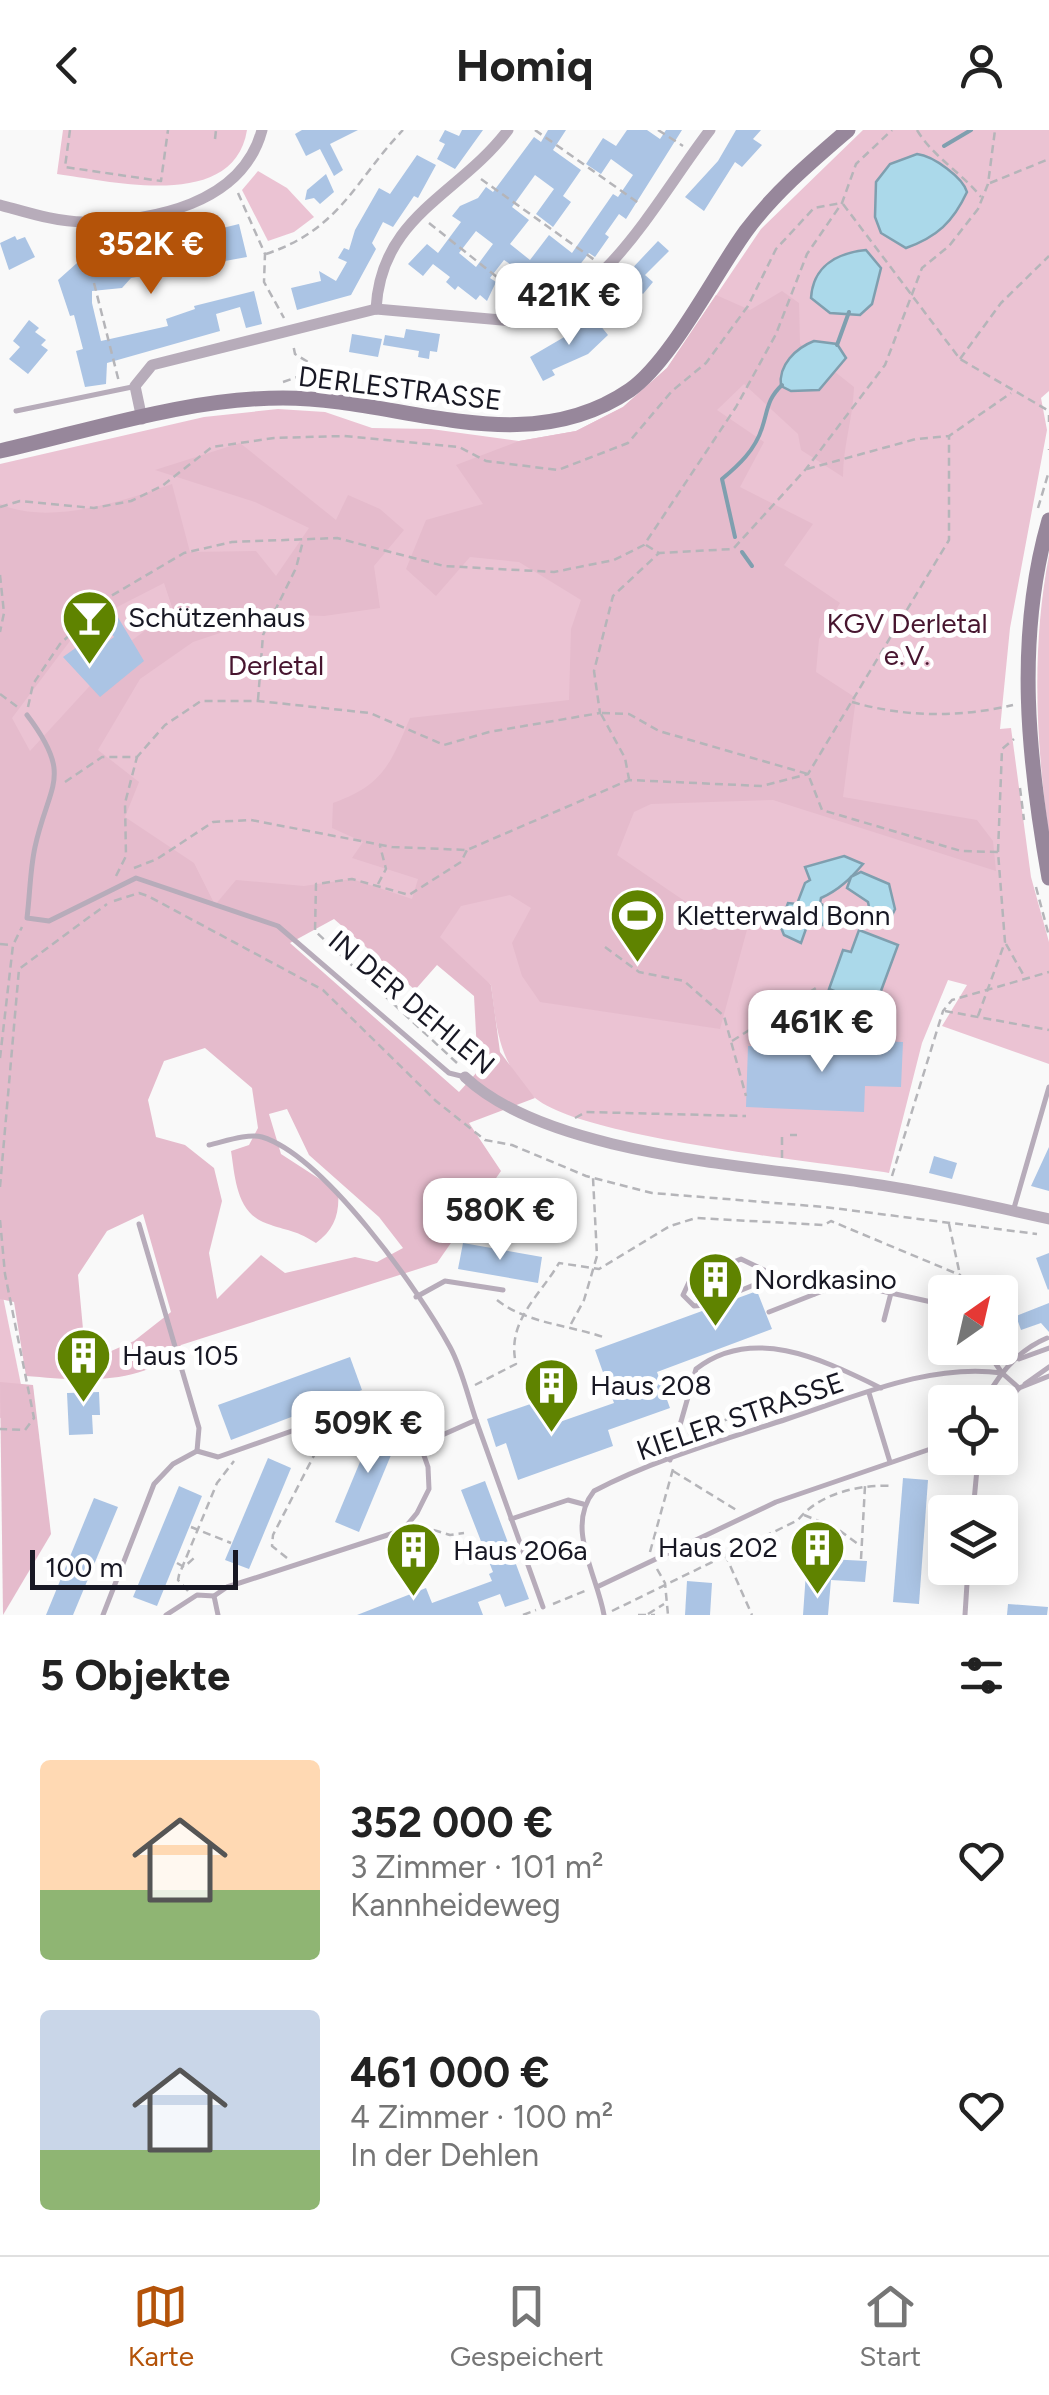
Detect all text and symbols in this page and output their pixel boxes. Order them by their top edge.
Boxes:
icon: back [40,38,95,93]
text: Homiq [456,38,593,92]
icon: person [954,38,1009,93]
pin: 352K € [70,212,232,297]
text: 352K € [98,225,204,263]
pin: 421K € [488,263,650,348]
text: 421K € [517,276,621,314]
street label: DERLESTRASSE [296,359,504,417]
bar icon: Schützenhaus [59,587,119,666]
place label: Schützenhaus [128,600,305,634]
park label: KGV Derletal e.V. [826,606,988,672]
park label: Derletal [228,648,324,682]
sports icon: Kletterwald Bonn [607,885,667,964]
place label: Kletterwald Bonn [676,898,890,932]
street label: IN DER DEHLEN [322,923,502,1081]
pin: 461K € [741,990,903,1075]
text: 461K € [770,1003,874,1041]
pin: 580K € [419,1178,581,1263]
text: 580K € [445,1191,555,1229]
building icon: Nordkasino [685,1249,745,1328]
place label: Nordkasino [754,1262,897,1296]
north arrow [928,1275,1018,1365]
map controls [928,1275,1018,1585]
building icon: Haus 105 [53,1325,113,1404]
place label: Haus 105 [122,1338,239,1372]
building icon: Haus 208 [521,1355,581,1434]
street label: KIELER STRASSE [632,1365,848,1467]
place label: Haus 208 [590,1368,712,1402]
button: locate [928,1385,1018,1475]
pin: 509K € [287,1391,449,1476]
text: 509K € [313,1404,423,1442]
button: layers [928,1495,1018,1585]
building icon: Haus 202 [787,1517,847,1596]
building icon: Haus 206a [384,1520,444,1599]
place label: Haus 202 [658,1530,778,1564]
place label: Haus 206a [453,1533,588,1567]
scale bar [30,1545,238,1590]
text: 100 m [45,1550,123,1584]
icon: filters [954,1648,1009,1703]
text: 5 Objekte [40,1650,230,1701]
text: 352 000 € [350,1797,553,1848]
icon: home [120,1800,240,1920]
icon: heart [954,1833,1009,1888]
text: 3 Zimmer · 101 m² [350,1848,604,1886]
text: Kannheideweg [350,1886,561,1924]
text: 461 000 € [350,2047,550,2098]
icon: home [120,2050,240,2170]
icon: heart [954,2083,1009,2138]
text: 4 Zimmer · 100 m² [350,2098,613,2136]
text: In der Dehlen [350,2136,539,2174]
tab: Karte [128,2279,194,2373]
tab: Gespeichert [450,2279,604,2373]
tab: Start [859,2279,921,2373]

